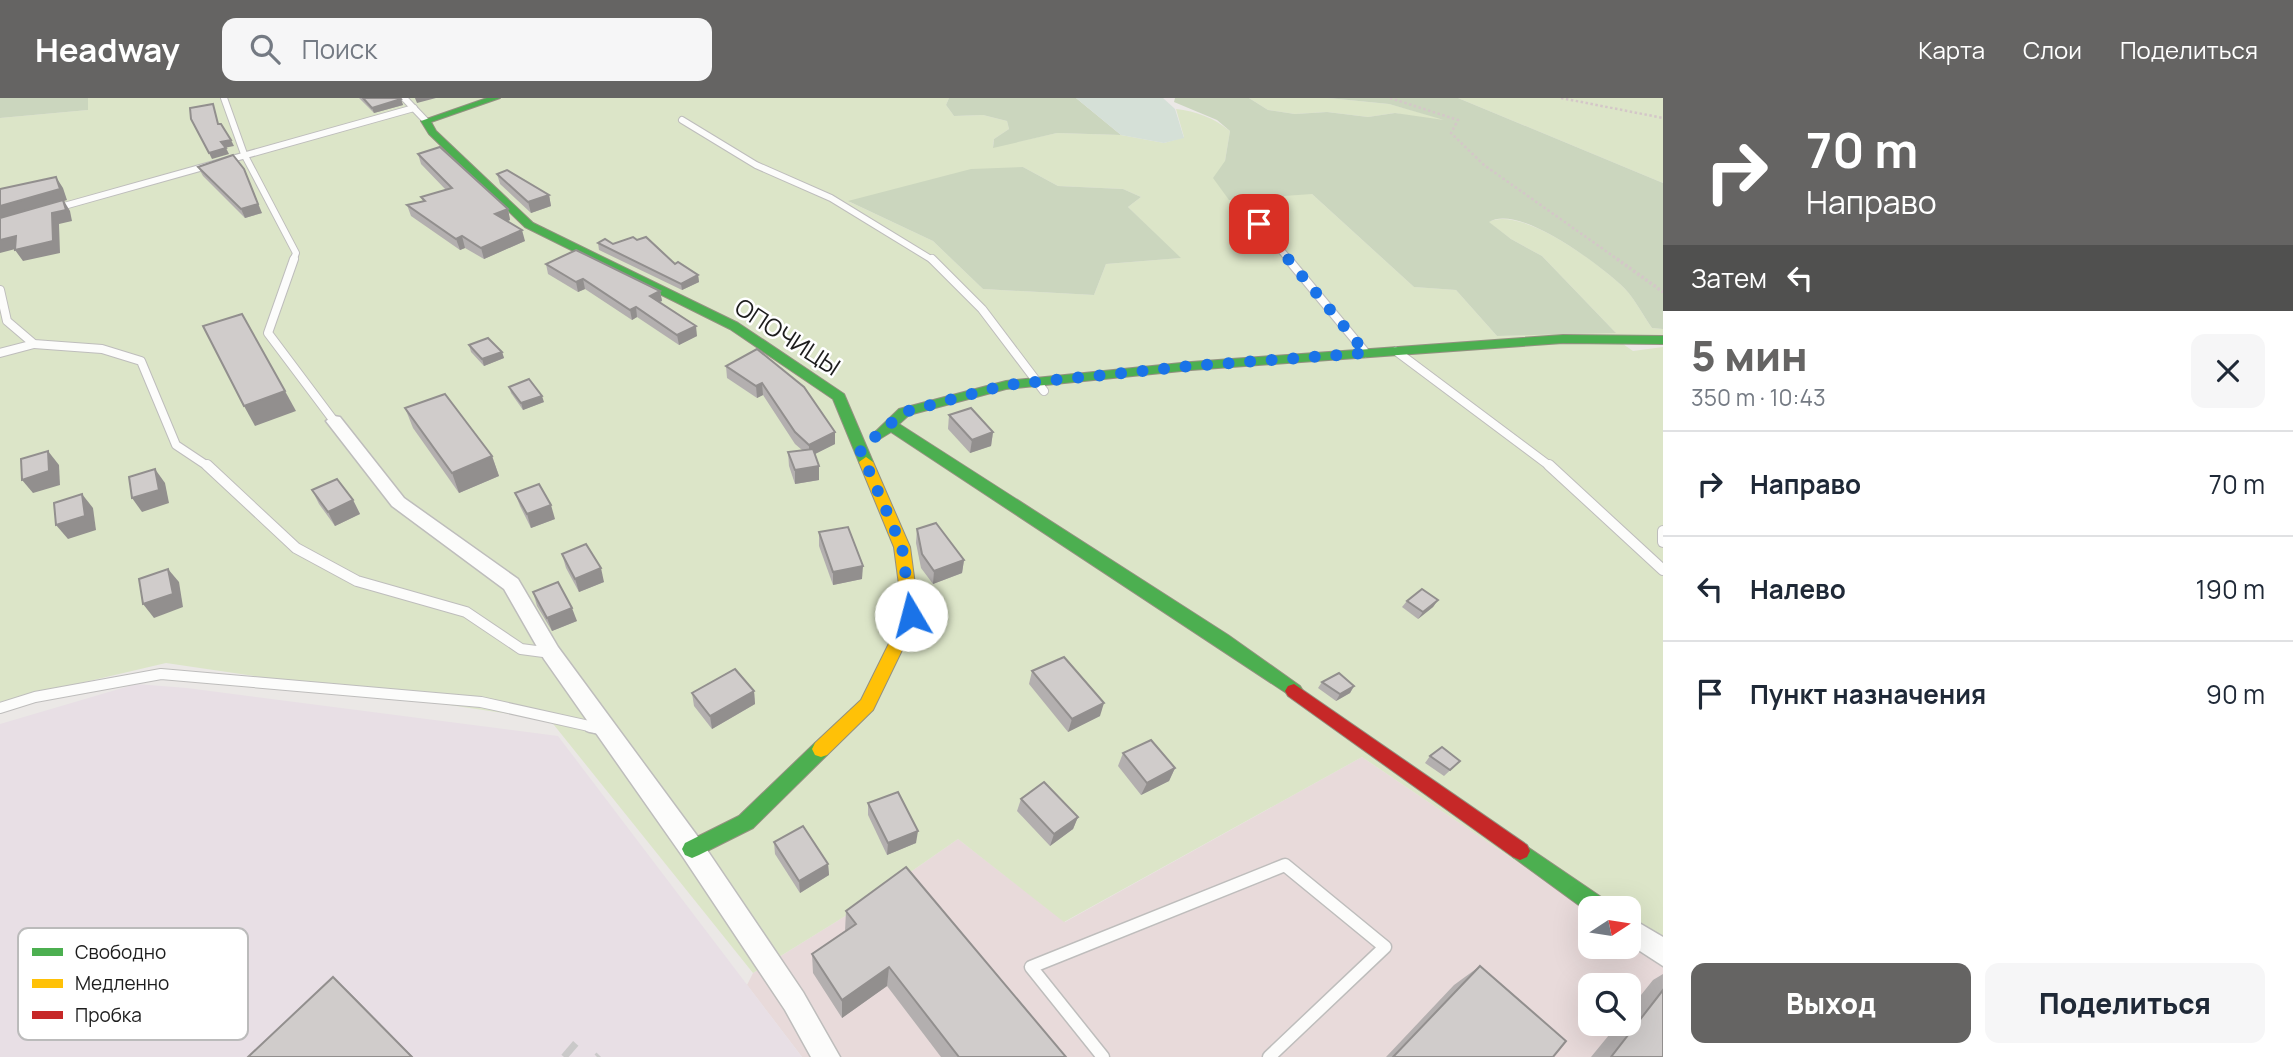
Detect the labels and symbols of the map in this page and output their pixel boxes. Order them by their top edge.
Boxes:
pin [1229,194,1289,254]
street label: ОПОЧИЦЫ [729,290,847,382]
position arrow [874,578,948,652]
north arrow [1578,896,1642,959]
legend [18,928,248,1040]
text: Свободно [75,939,166,965]
text: Медленно [75,970,169,996]
text: Пробка [75,1002,142,1028]

